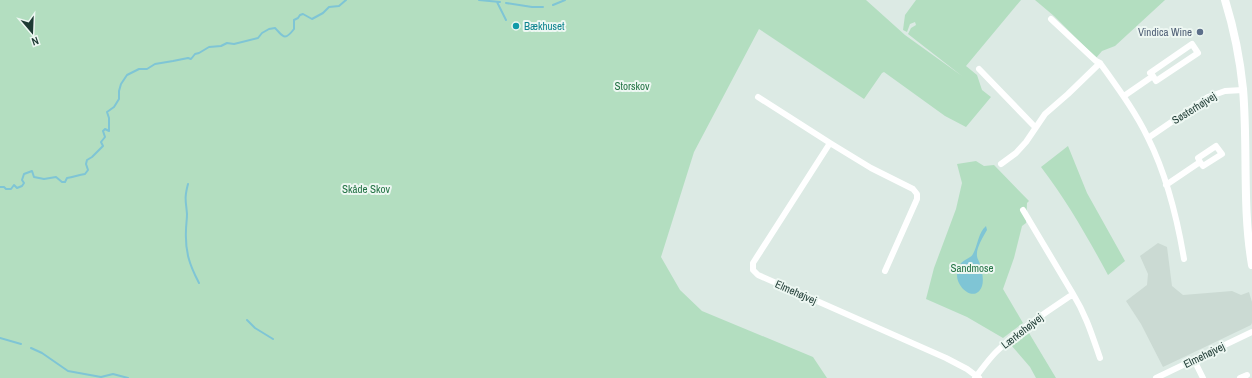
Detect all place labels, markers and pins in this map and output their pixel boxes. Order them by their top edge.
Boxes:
place label: Bækhuset [524,19,565,33]
marker: Bækhuset [511,21,521,31]
place label: Vindica Wine [1138,25,1192,39]
marker: Vindica Wine [1195,27,1205,37]

